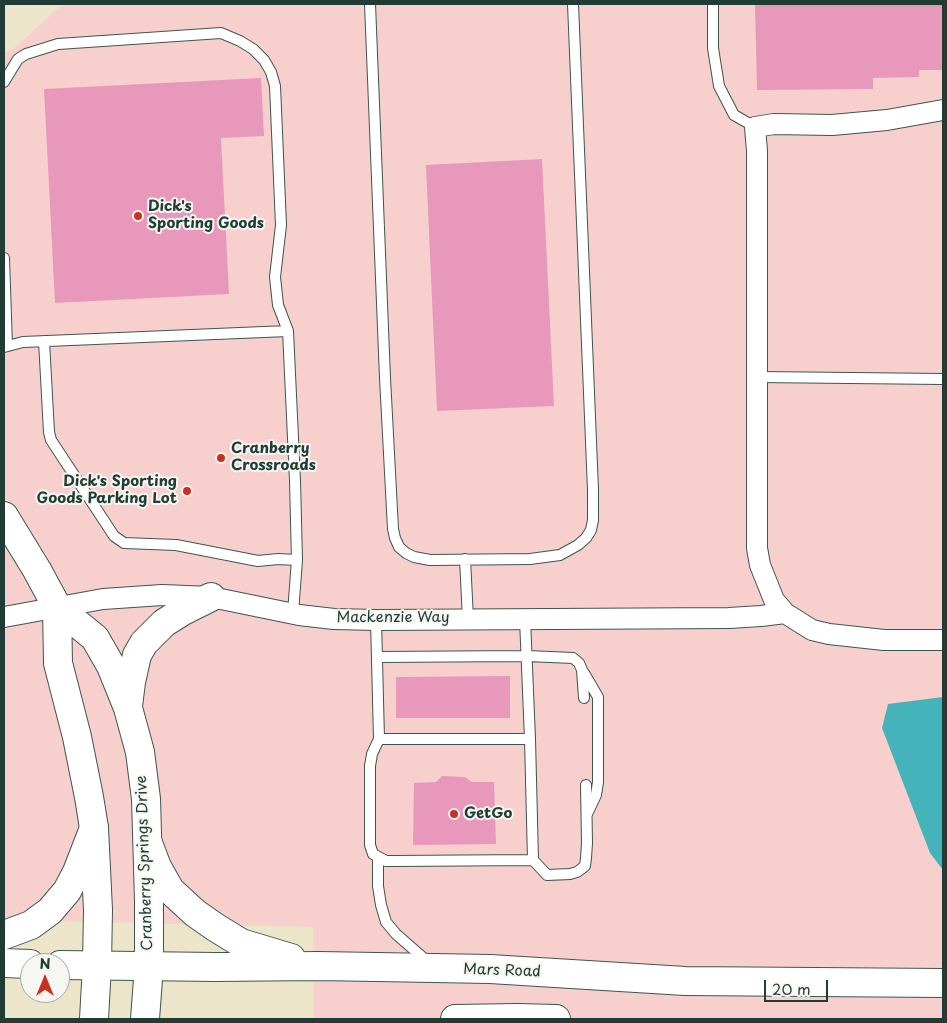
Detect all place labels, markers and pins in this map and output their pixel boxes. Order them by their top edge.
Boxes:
place label: Dick's Sporting Goods [148,198,264,233]
marker: Dick's Sporting Goods [132,210,144,222]
place label: Cranberry Crossroads [231,440,316,475]
marker: Cranberry Crossroads [215,452,227,464]
place label: Dick's Sporting Goods Parking Lot [37,473,177,508]
marker: Dick's Sporting Goods Parking Lot [181,485,193,497]
place label: GetGo [464,805,512,823]
marker: GetGo [448,808,460,820]

